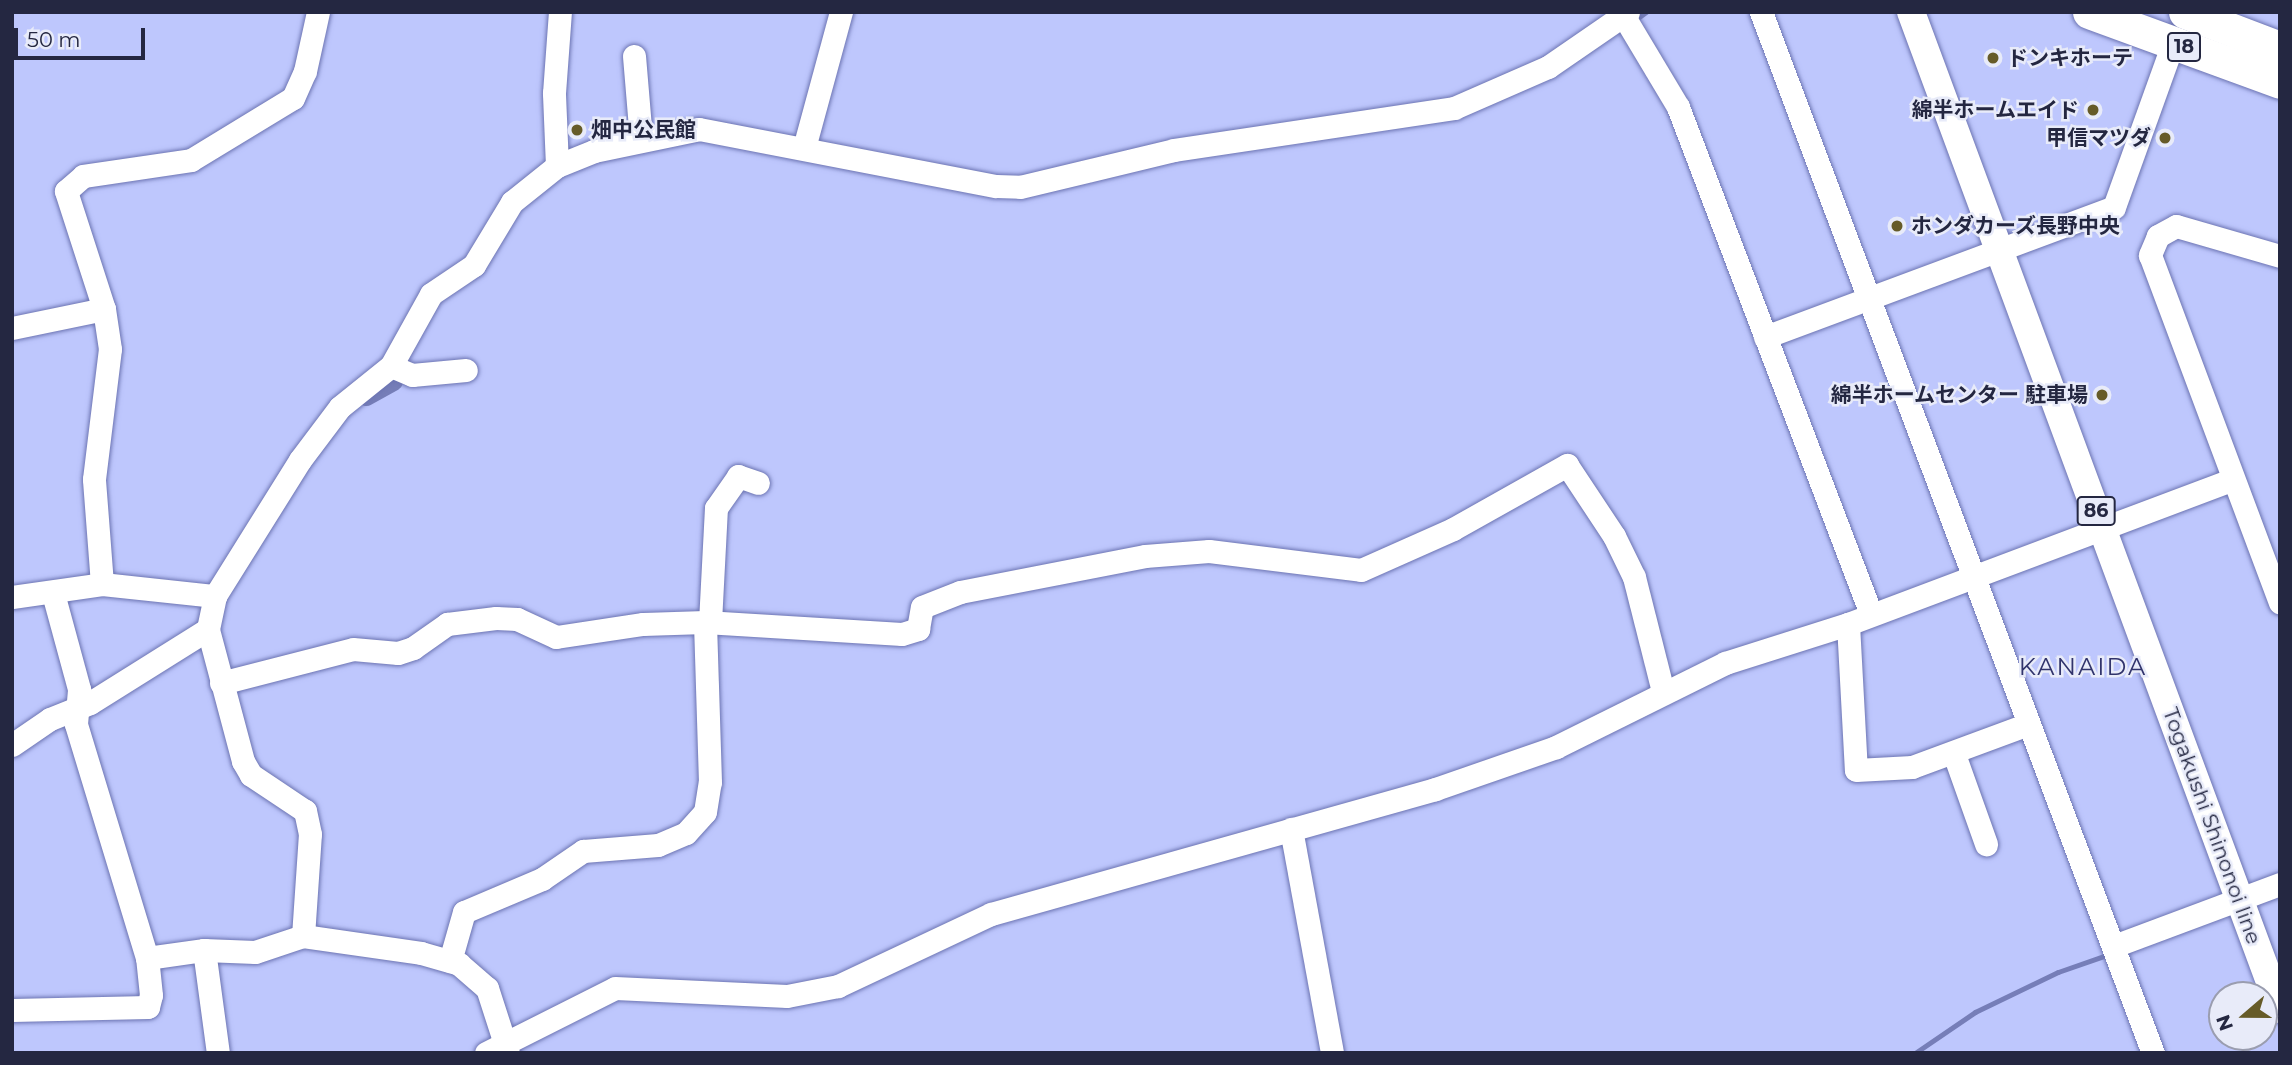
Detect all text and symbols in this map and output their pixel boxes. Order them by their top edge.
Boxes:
scale bar [18,14,149,58]
text: 50 m [27,27,81,52]
road number: 18 [2166,32,2202,62]
place label: ドンキホーテ [2007,45,2133,71]
marker: ドンキホーテ [1985,50,2001,66]
place label: 綿半ホームエイド [1911,97,2079,123]
marker: 綿半ホームエイド [2085,102,2101,118]
place label: 畑中公民館 [591,117,696,143]
marker: 畑中公民館 [569,122,585,138]
place label: 甲信マツダ [2046,125,2151,151]
marker: 甲信マツダ [2157,130,2173,146]
place label: ホンダカーズ長野中央 [1911,213,2121,239]
marker: ホンダカーズ長野中央 [1889,218,1905,234]
place label: 綿半ホームセンター 駐車場 [1830,382,2088,408]
marker: 綿半ホームセンター 駐車場 [2094,387,2110,403]
road number: 86 [2075,496,2117,526]
district label: KANAIDA [2020,653,2146,681]
street label: Togakushi Shinonoi line [2157,704,2267,948]
north arrow [2208,981,2278,1051]
text: N [2211,1012,2238,1034]

